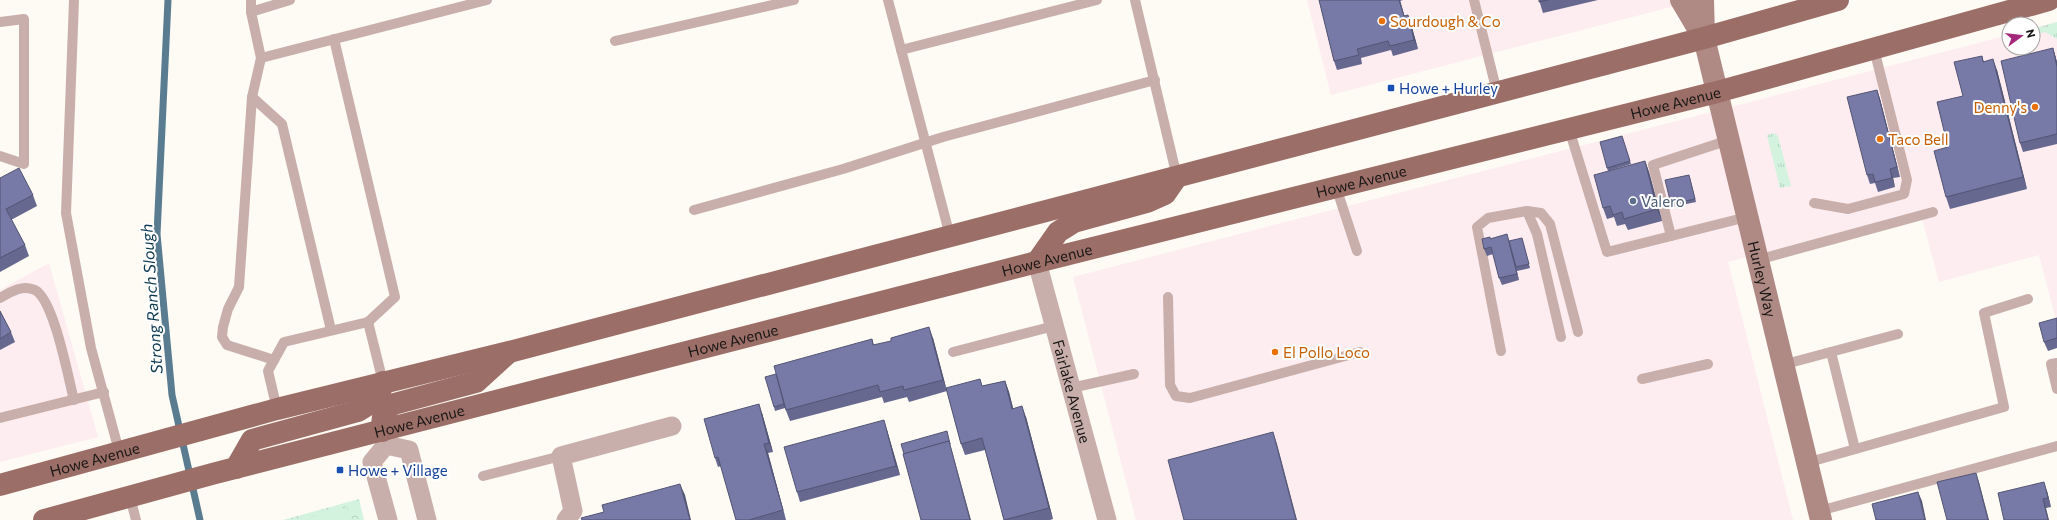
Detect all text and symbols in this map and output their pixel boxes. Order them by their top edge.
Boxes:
place label: Sourdough & Co [1390,12,1501,30]
marker: Sourdough & Co [1377,16,1387,26]
north arrow [2001,16,2041,56]
text: N [2024,28,2038,39]
place label: Howe + Hurley [1399,79,1498,97]
street label: Howe Avenue [1628,82,1723,122]
marker: Howe + Hurley [1386,83,1396,93]
place label: Denny's [1973,98,2027,116]
marker: Denny's [2030,102,2040,112]
place label: Taco Bell [1888,130,1949,148]
marker: Taco Bell [1875,134,1885,144]
street label: Howe Avenue [1314,161,1408,201]
place label: Valero [1641,192,1685,210]
marker: Valero [1628,196,1638,206]
water label: Strong Ranch Slough [136,223,166,375]
street label: Hurley Way [1745,239,1780,319]
street label: Howe Avenue [1000,240,1094,280]
street label: Howe Avenue [686,320,780,360]
street label: Fairlake Avenue [1049,338,1095,445]
place label: El Pollo Loco [1283,343,1370,361]
marker: El Pollo Loco [1270,347,1280,357]
street label: Howe Avenue [372,401,466,441]
street label: Howe Avenue [47,438,142,480]
place label: Howe + Village [348,461,448,479]
marker: Howe + Village [335,465,345,475]

